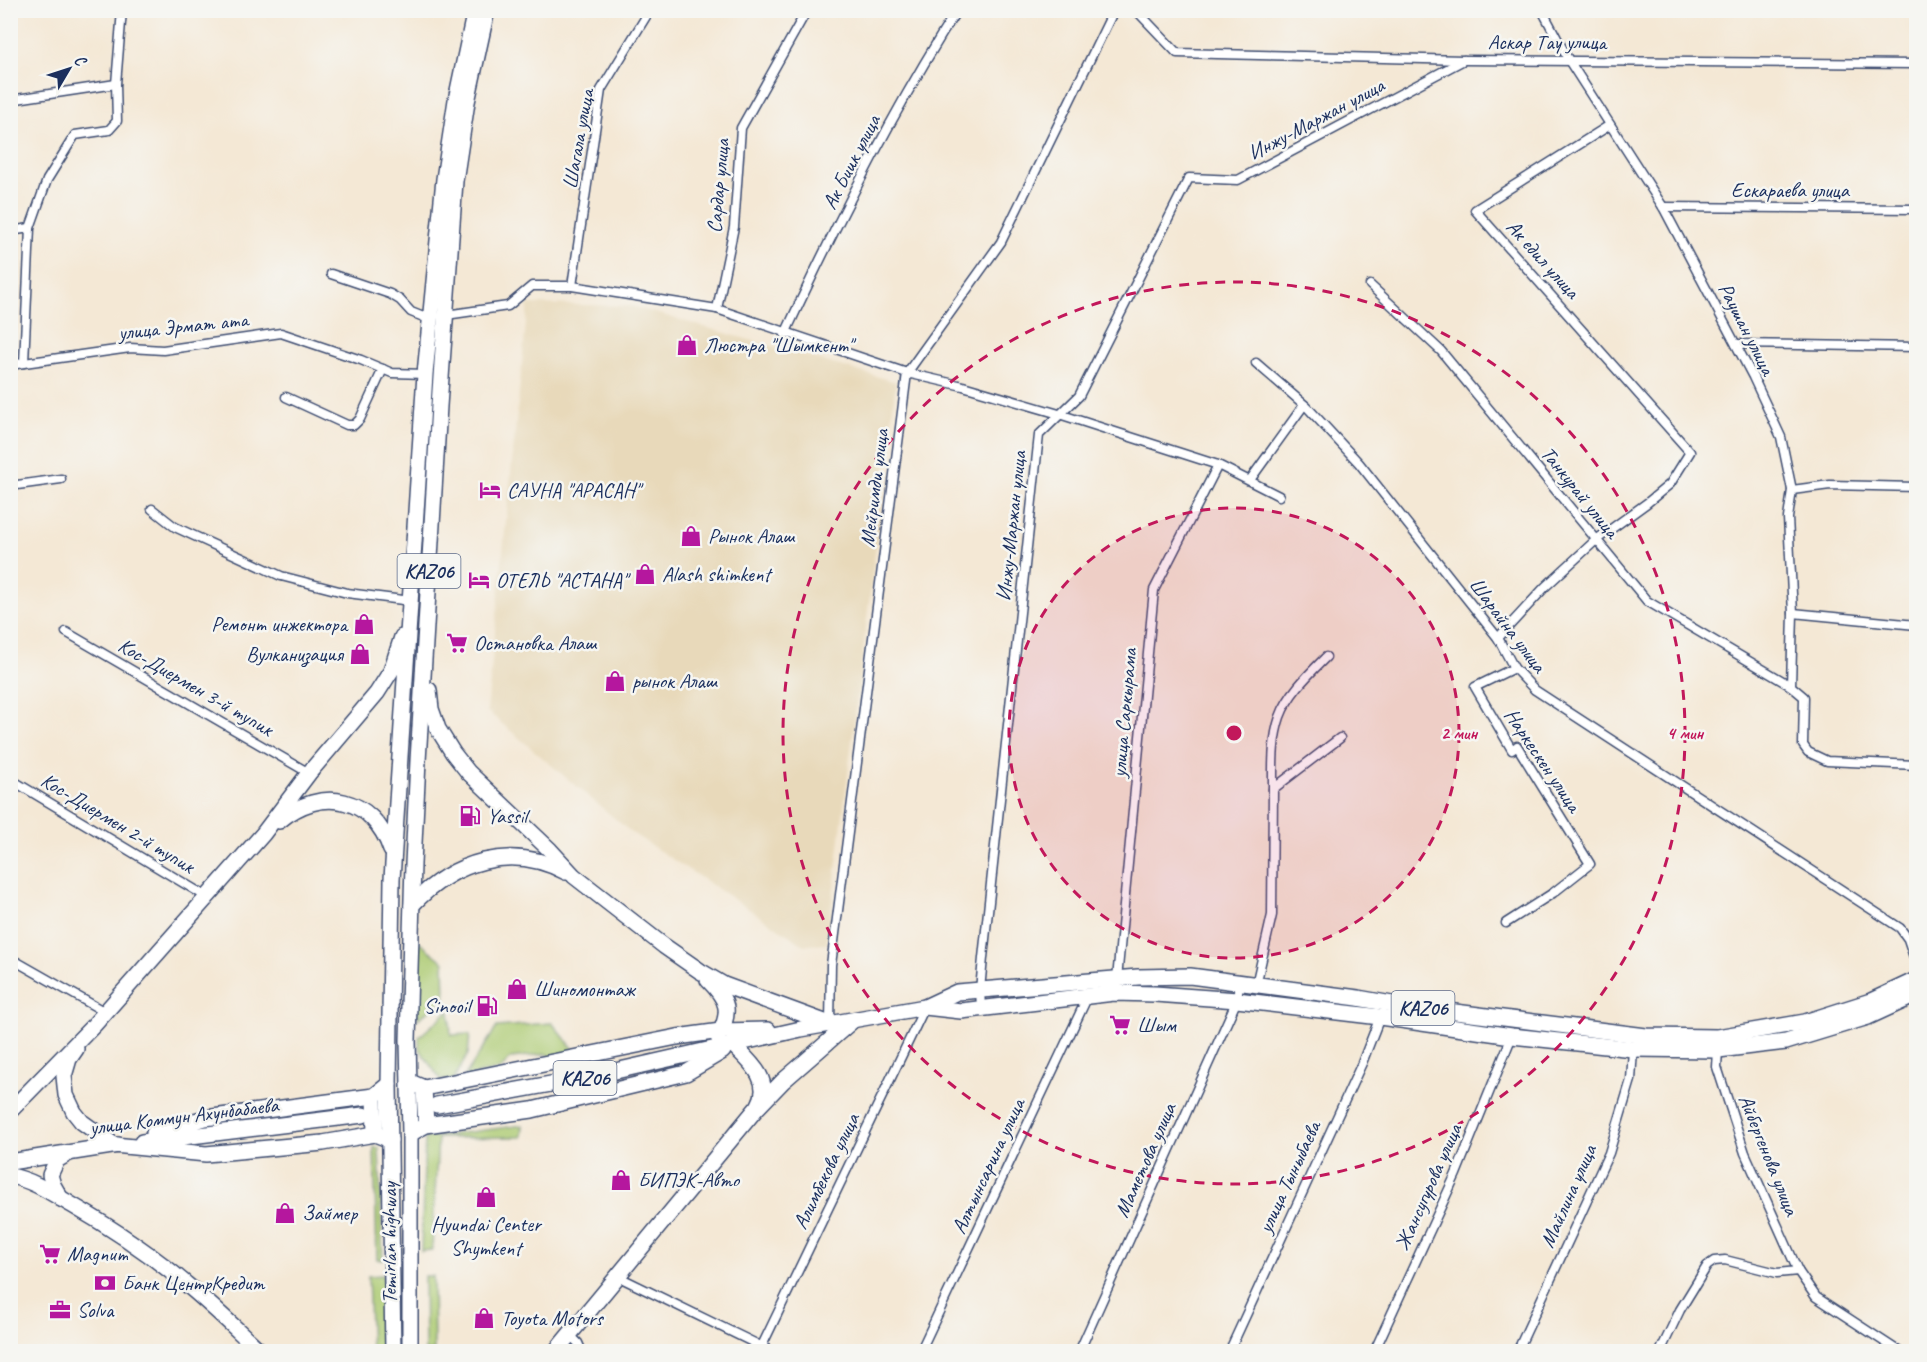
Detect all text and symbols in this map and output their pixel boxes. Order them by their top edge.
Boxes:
street label: Аскар Тау улица [1488,29,1609,55]
north arrow [39,39,99,99]
text: С [70,51,91,71]
street label: Инжу-Маржан улица [1243,71,1390,166]
street label: Шагала улица [556,85,600,191]
street label: Ак Биик улица [816,109,887,214]
street label: Сардар улица [701,136,735,234]
street label: Ескараева улица [1731,177,1851,203]
street label: Ак едил улица [1501,214,1586,305]
street label: Раушан улица [1713,279,1782,382]
street label: улица Эрмат ата [115,306,252,346]
place label: Люстра "Шымкент" [704,332,856,358]
shop icon: Люстра "Шымкент" [675,333,699,357]
street label: Мейримди улица [854,426,894,548]
street label: Танкурай улица [1535,441,1626,545]
street label: Инжу-Маржан улица [990,448,1032,602]
place label: САУНА "АРАСАН" [507,477,644,503]
hotel icon: САУНА "АРАСАН" [478,478,502,502]
place label: Рынок Алаш [708,523,795,549]
shop icon: Рынок Алаш [679,524,703,548]
road number: KАZ06 [398,554,460,588]
place label: Alash shimkent [662,561,773,587]
shop icon: Alash shimkent [633,562,657,586]
place label: ОТЕЛЬ "АСТАНА" [496,567,631,593]
hotel icon: ОТЕЛЬ "АСТАНА" [467,568,491,592]
street label: Шарайна улица [1464,572,1553,679]
place label: Ремонт инжектора [211,611,349,637]
shop icon: Ремонт инжектора [352,612,376,636]
place label: Остановка Алаш [474,630,597,656]
supermarket icon: Остановка Алаш [445,631,469,655]
street label: Кос-Диермен 3-й тупик [114,632,279,743]
place label: Вулканизация [246,641,345,668]
shop icon: Вулканизация [348,642,372,666]
street label: улица Саркырама [1105,646,1143,781]
place label: рынок Алаш [632,668,718,694]
shop icon: рынок Алаш [603,669,627,693]
street label: Наркескен улица [1499,703,1589,819]
text: 2 мин [1441,722,1478,744]
text: 4 мин [1667,722,1704,744]
centre of rings [1224,723,1244,743]
street label: Кос-Диермен 2-й тупик [36,767,201,880]
place label: Yassil [487,803,531,829]
fuel station icon: Yassil [458,804,482,828]
place label: Шиномонтаж [534,976,637,1002]
shop icon: Шиномонтаж [505,977,529,1001]
road number: KАZ06 [1392,991,1454,1025]
place label: Sinooil [424,993,473,1019]
fuel station icon: Sinooil [475,994,499,1018]
place label: Шым [1137,1012,1177,1038]
supermarket icon: Шым [1108,1013,1132,1037]
road number: KАZ06 [554,1061,616,1095]
street label: улица Коммун Ахунбабаева [86,1091,282,1141]
street label: Айбергенова улица [1733,1091,1806,1221]
street label: Алтынсарина улица [945,1092,1032,1238]
street label: Маметова улица [1108,1097,1182,1221]
street label: Алимбекова улица [787,1107,866,1233]
street label: улица Тыныбаева [1251,1115,1327,1239]
street label: Жансугурова улица [1389,1118,1468,1254]
street label: Майлина улица [1534,1139,1603,1251]
place label: БИПЭК-Авто [638,1167,741,1193]
shop icon: БИПЭК-Авто [609,1168,633,1192]
street label: Temirlan highway [376,1180,402,1304]
shop icon: Hyundai Center Shymkent [474,1185,498,1209]
place label: Займер [302,1200,358,1226]
shop icon: Займер [273,1201,297,1225]
place label: Hyundai Center Shymkent [431,1211,542,1261]
place label: Magnum [67,1241,129,1267]
supermarket icon: Magnum [38,1242,62,1266]
place label: Банк ЦентрКредит [122,1270,266,1296]
bank icon: Банк ЦентрКредит [93,1271,117,1295]
place label: Solva [77,1297,115,1323]
office icon: Solva [48,1298,72,1322]
place label: Toyota Motors [501,1305,605,1331]
shop icon: Toyota Motors [472,1306,496,1330]

